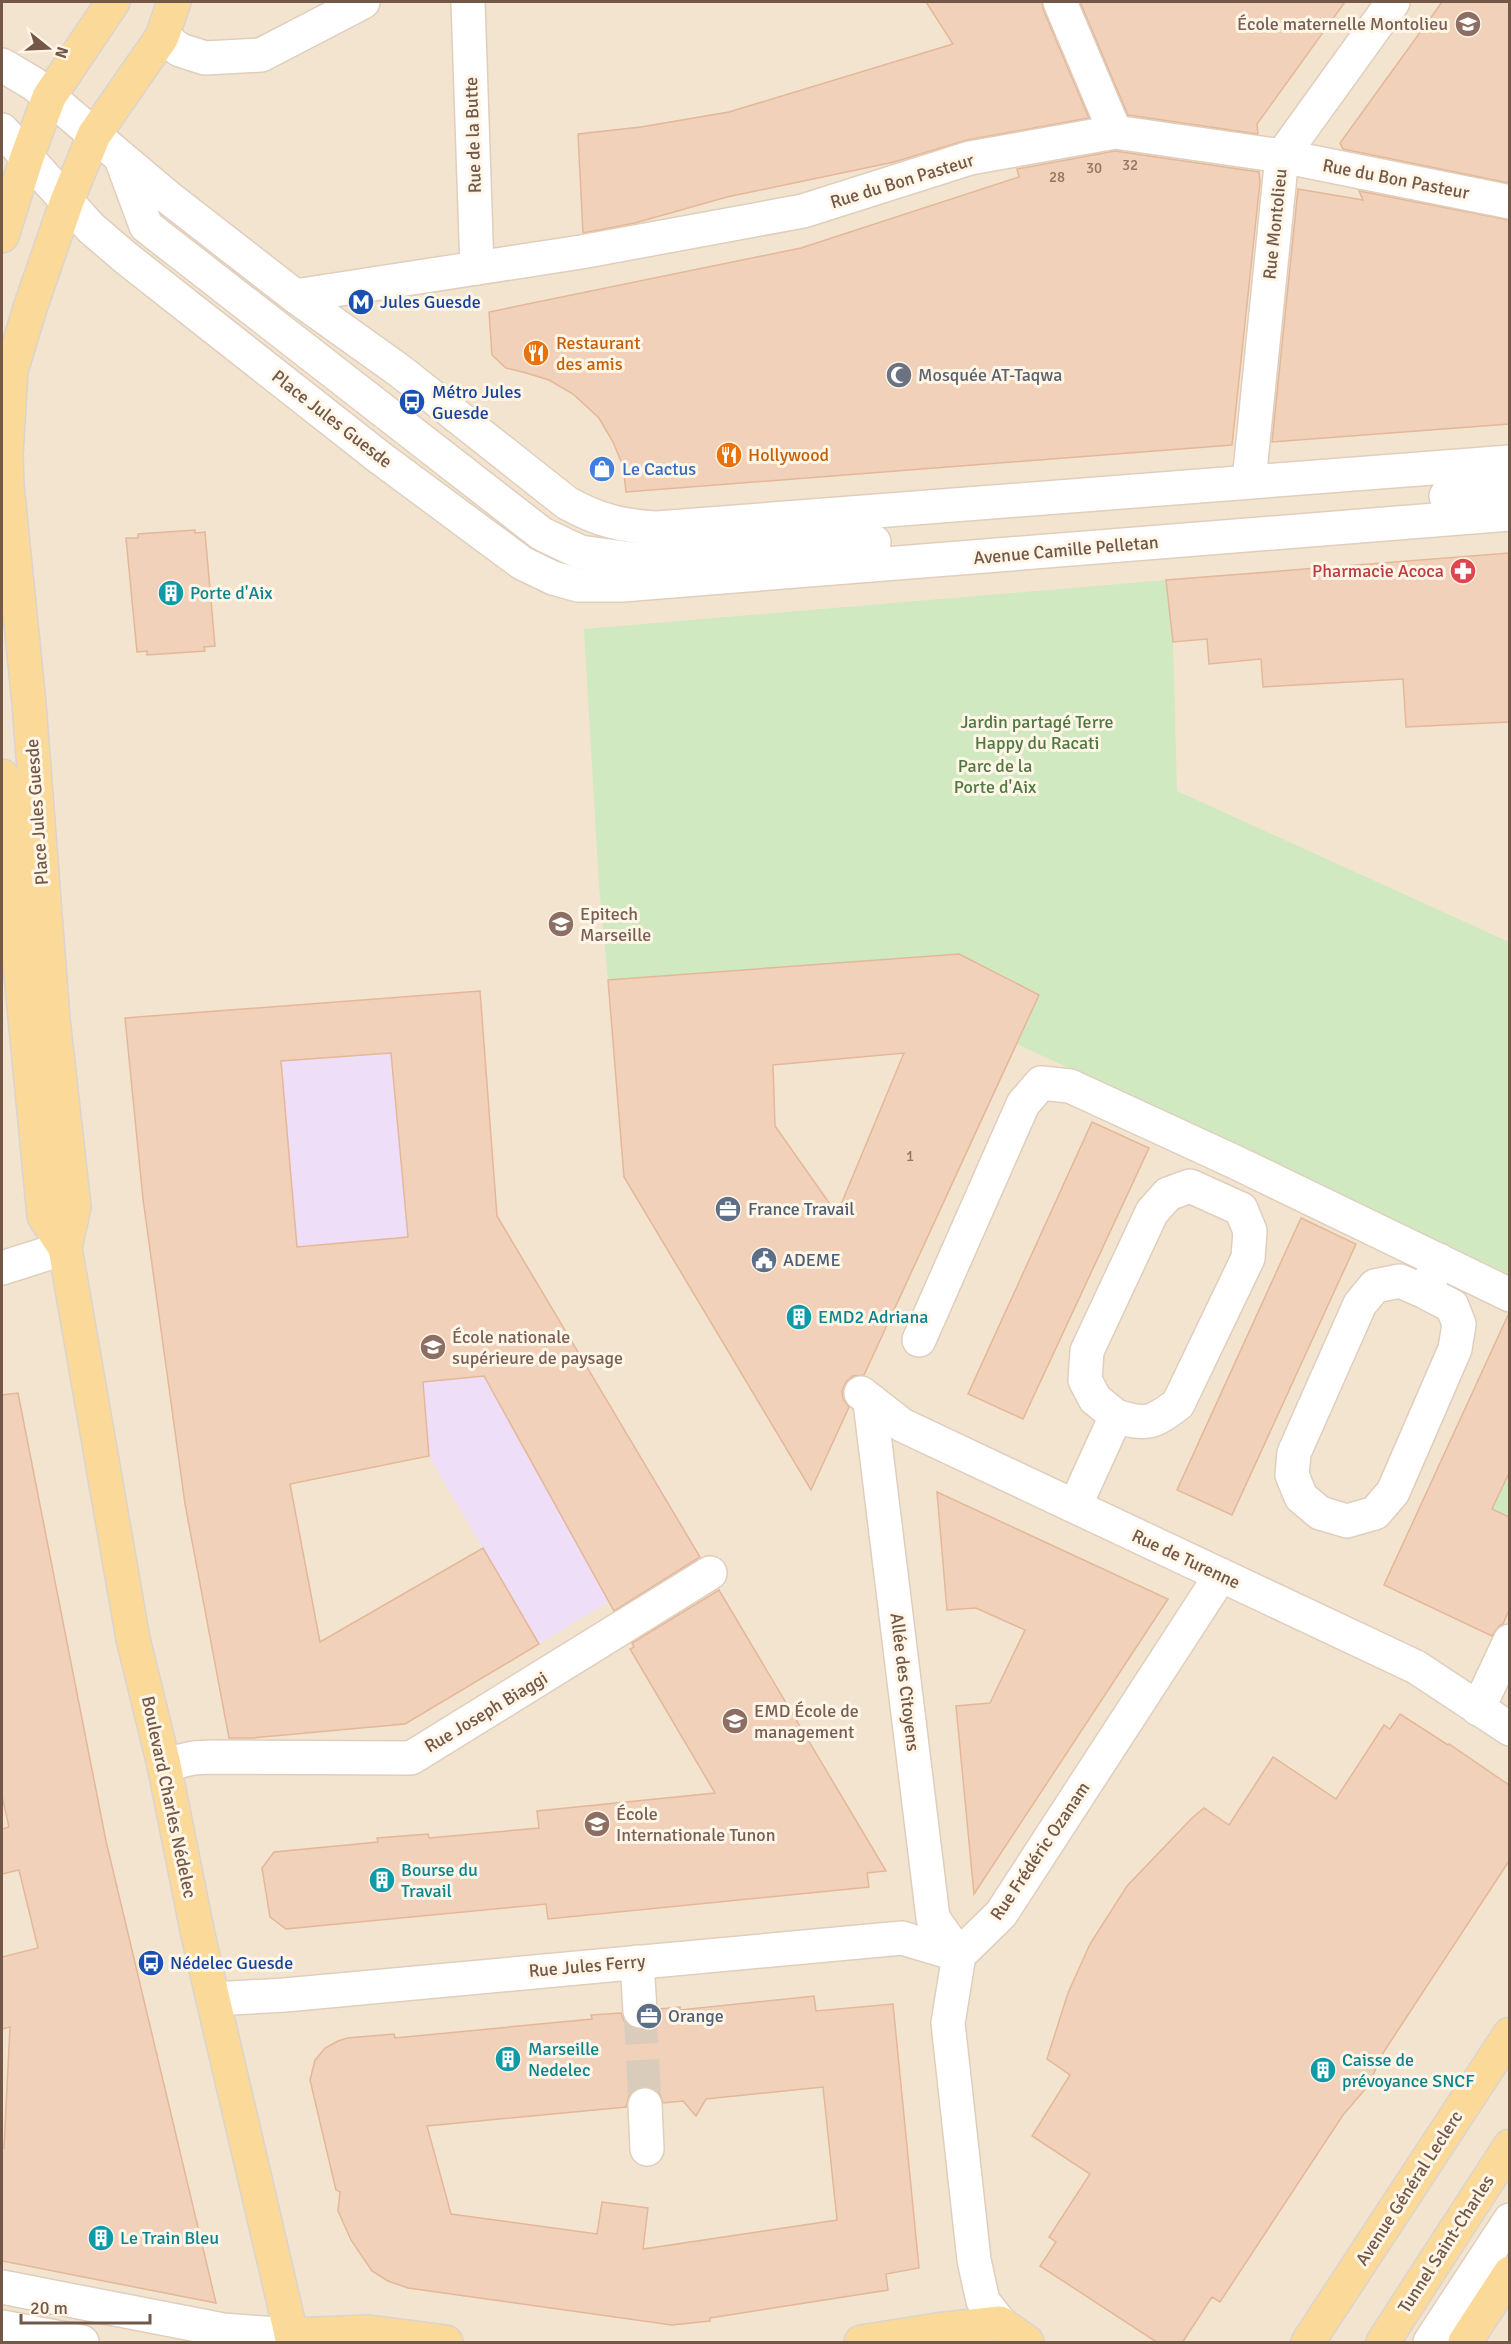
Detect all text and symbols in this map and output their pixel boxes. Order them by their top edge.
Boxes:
school or university icon: École maternelle Montolieu [1453,9,1483,39]
place label: École maternelle Montolieu [1237,13,1448,35]
north arrow [18,18,78,78]
text: N [50,44,73,61]
street label: Rue de la Butte [460,77,486,193]
street label: Rue du Bon Pasteur [828,149,977,213]
street label: Rue du Bon Pasteur [1321,154,1472,204]
house number: 32 [1122,156,1138,174]
house number: 30 [1086,159,1102,177]
street label: Rue Montolieu [1258,167,1292,281]
house number: 28 [1049,168,1065,186]
metro station icon: Jules Guesde [346,287,376,317]
place label: Jules Guesde [380,291,481,313]
place label: Restaurant des amis [556,332,640,375]
restaurant icon: Restaurant des amis [521,338,551,368]
mosque icon: Mosquée AT-Taqwa [884,360,914,390]
place label: Mosquée AT-Taqwa [918,364,1062,386]
street label: Place Jules Guesde [267,365,397,473]
place label: Métro Jules Guesde [432,381,521,424]
bus stop icon: Métro Jules Guesde [397,387,427,417]
restaurant icon: Hollywood [714,440,744,470]
place label: Hollywood [748,444,829,466]
shop icon: Le Cactus [587,454,617,484]
place label: Le Cactus [622,458,696,480]
street label: Avenue Camille Pelletan [973,531,1159,569]
pharmacy icon: Pharmacie Acoca [1448,556,1478,586]
place label: Pharmacie Acoca [1312,560,1444,582]
building icon: Porte d'Aix [156,578,186,608]
place label: Porte d'Aix [190,582,273,604]
park label: Jardin partagé Terre Happy du Racati [960,711,1114,754]
street label: Place Jules Guesde [21,738,53,886]
park label: Parc de la Porte d'Aix [954,755,1037,798]
place label: Epitech Marseille [580,903,651,946]
school or university icon: Epitech Marseille [546,909,576,939]
house number: 1 [906,1147,914,1165]
office icon: France Travail [713,1194,743,1224]
place label: France Travail [748,1198,855,1220]
public building icon: ADEME [749,1245,779,1275]
place label: ADEME [783,1249,841,1271]
building icon: EMD2 Adriana [784,1302,814,1332]
place label: EMD2 Adriana [818,1306,928,1328]
place label: École nationale supérieure de paysage [452,1326,623,1369]
school or university icon: École nationale supérieure de paysage [418,1332,448,1362]
street label: Rue de Turenne [1128,1524,1244,1594]
street label: Allée des Citoyens [886,1612,924,1753]
street label: Rue Joseph Biaggi [421,1667,551,1757]
street label: Boulevard Charles Nédelec [137,1694,201,1900]
place label: EMD École de management [754,1700,859,1743]
school or university icon: EMD École de management [720,1706,750,1736]
street label: Rue Frédéric Ozanam [986,1778,1094,1924]
place label: École Internationale Tunon [616,1803,776,1846]
school or university icon: École Internationale Tunon [582,1809,612,1839]
place label: Bourse du Travail [401,1859,478,1902]
building icon: Bourse du Travail [367,1865,397,1895]
bus stop icon: Nédelec Guesde [136,1948,166,1978]
street label: Rue Jules Ferry [528,1950,647,1982]
place label: Nédelec Guesde [170,1952,293,1974]
office icon: Orange [634,2001,664,2031]
place label: Orange [668,2005,724,2027]
place label: Marseille Nedelec [528,2038,599,2081]
building icon: Marseille Nedelec [493,2044,523,2074]
place label: Caisse de prévoyance SNCF [1342,2049,1475,2092]
building icon: Caisse de prévoyance SNCF [1308,2055,1338,2085]
street label: Avenue Général Leclerc [1351,2107,1467,2269]
street label: Tunnel Saint-Charles [1393,2171,1499,2317]
building icon: Le Train Bleu [86,2223,116,2253]
place label: Le Train Bleu [120,2227,219,2249]
scale bar [21,2287,150,2325]
text: 20 m [30,2297,68,2319]

